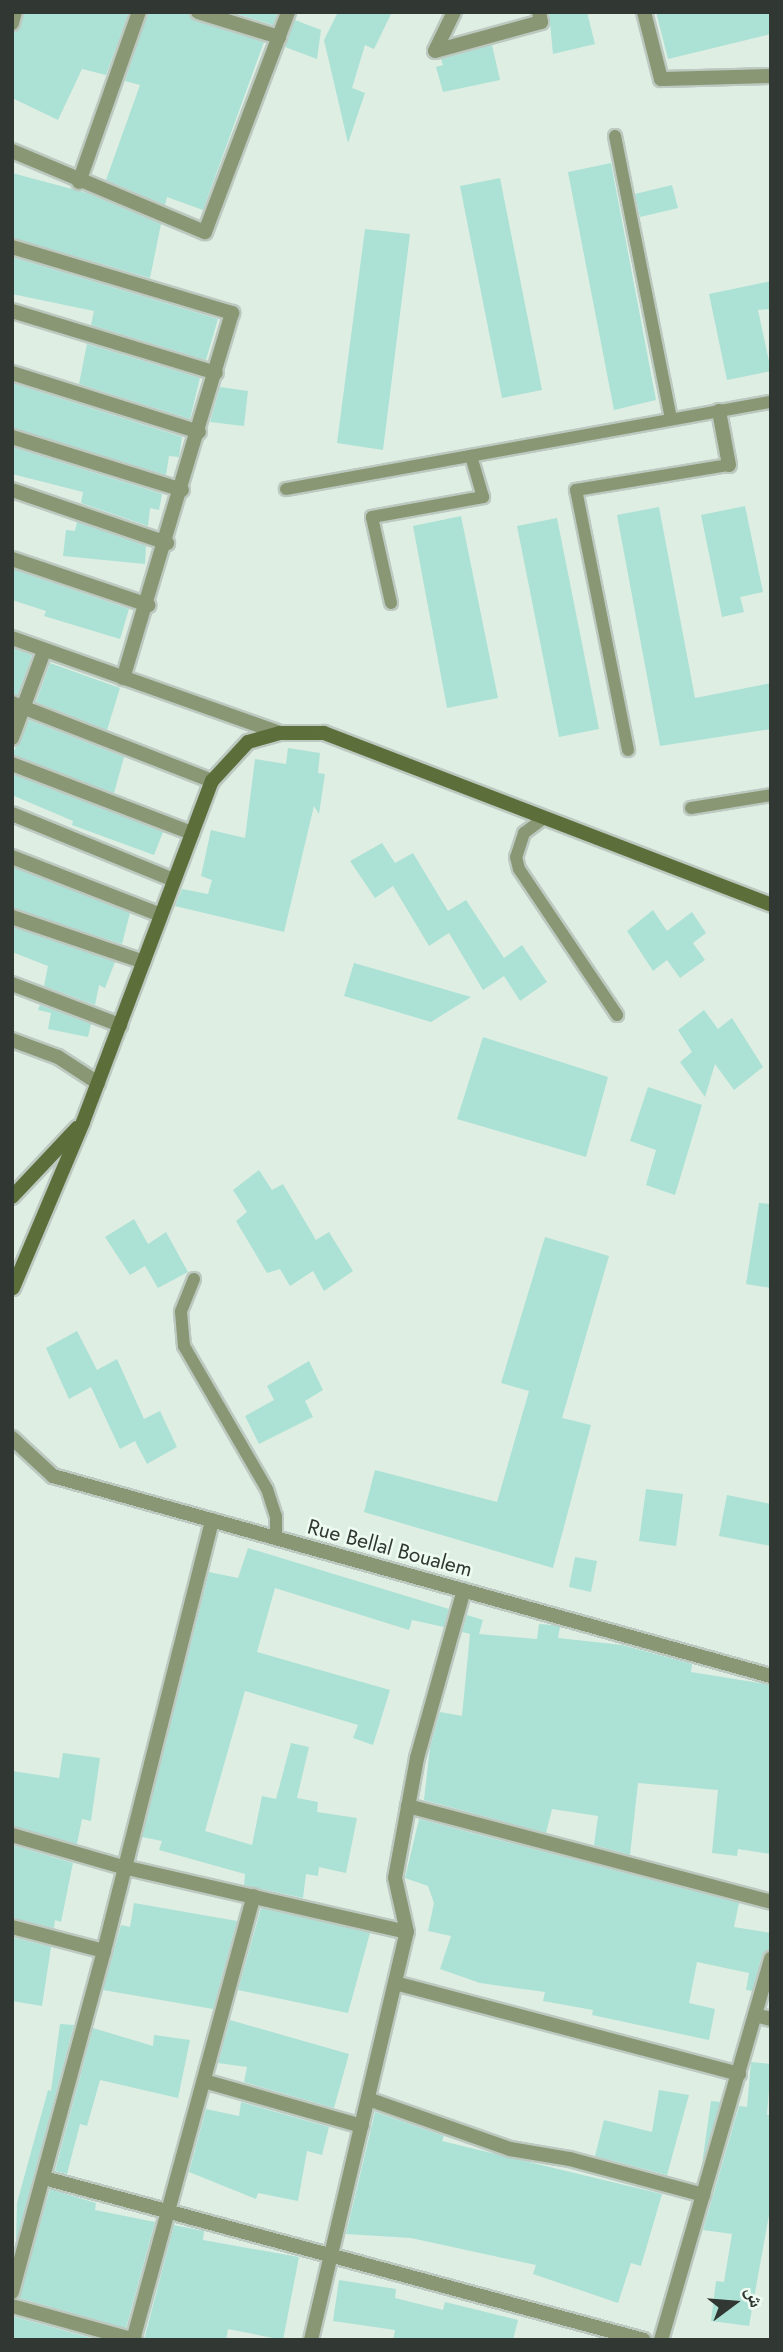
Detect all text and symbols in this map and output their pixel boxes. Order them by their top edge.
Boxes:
street label: Rue Bellal Boualem [305,1514,475,1582]
north arrow [699,2268,769,2338]
text: ش [739,2284,770,2310]

